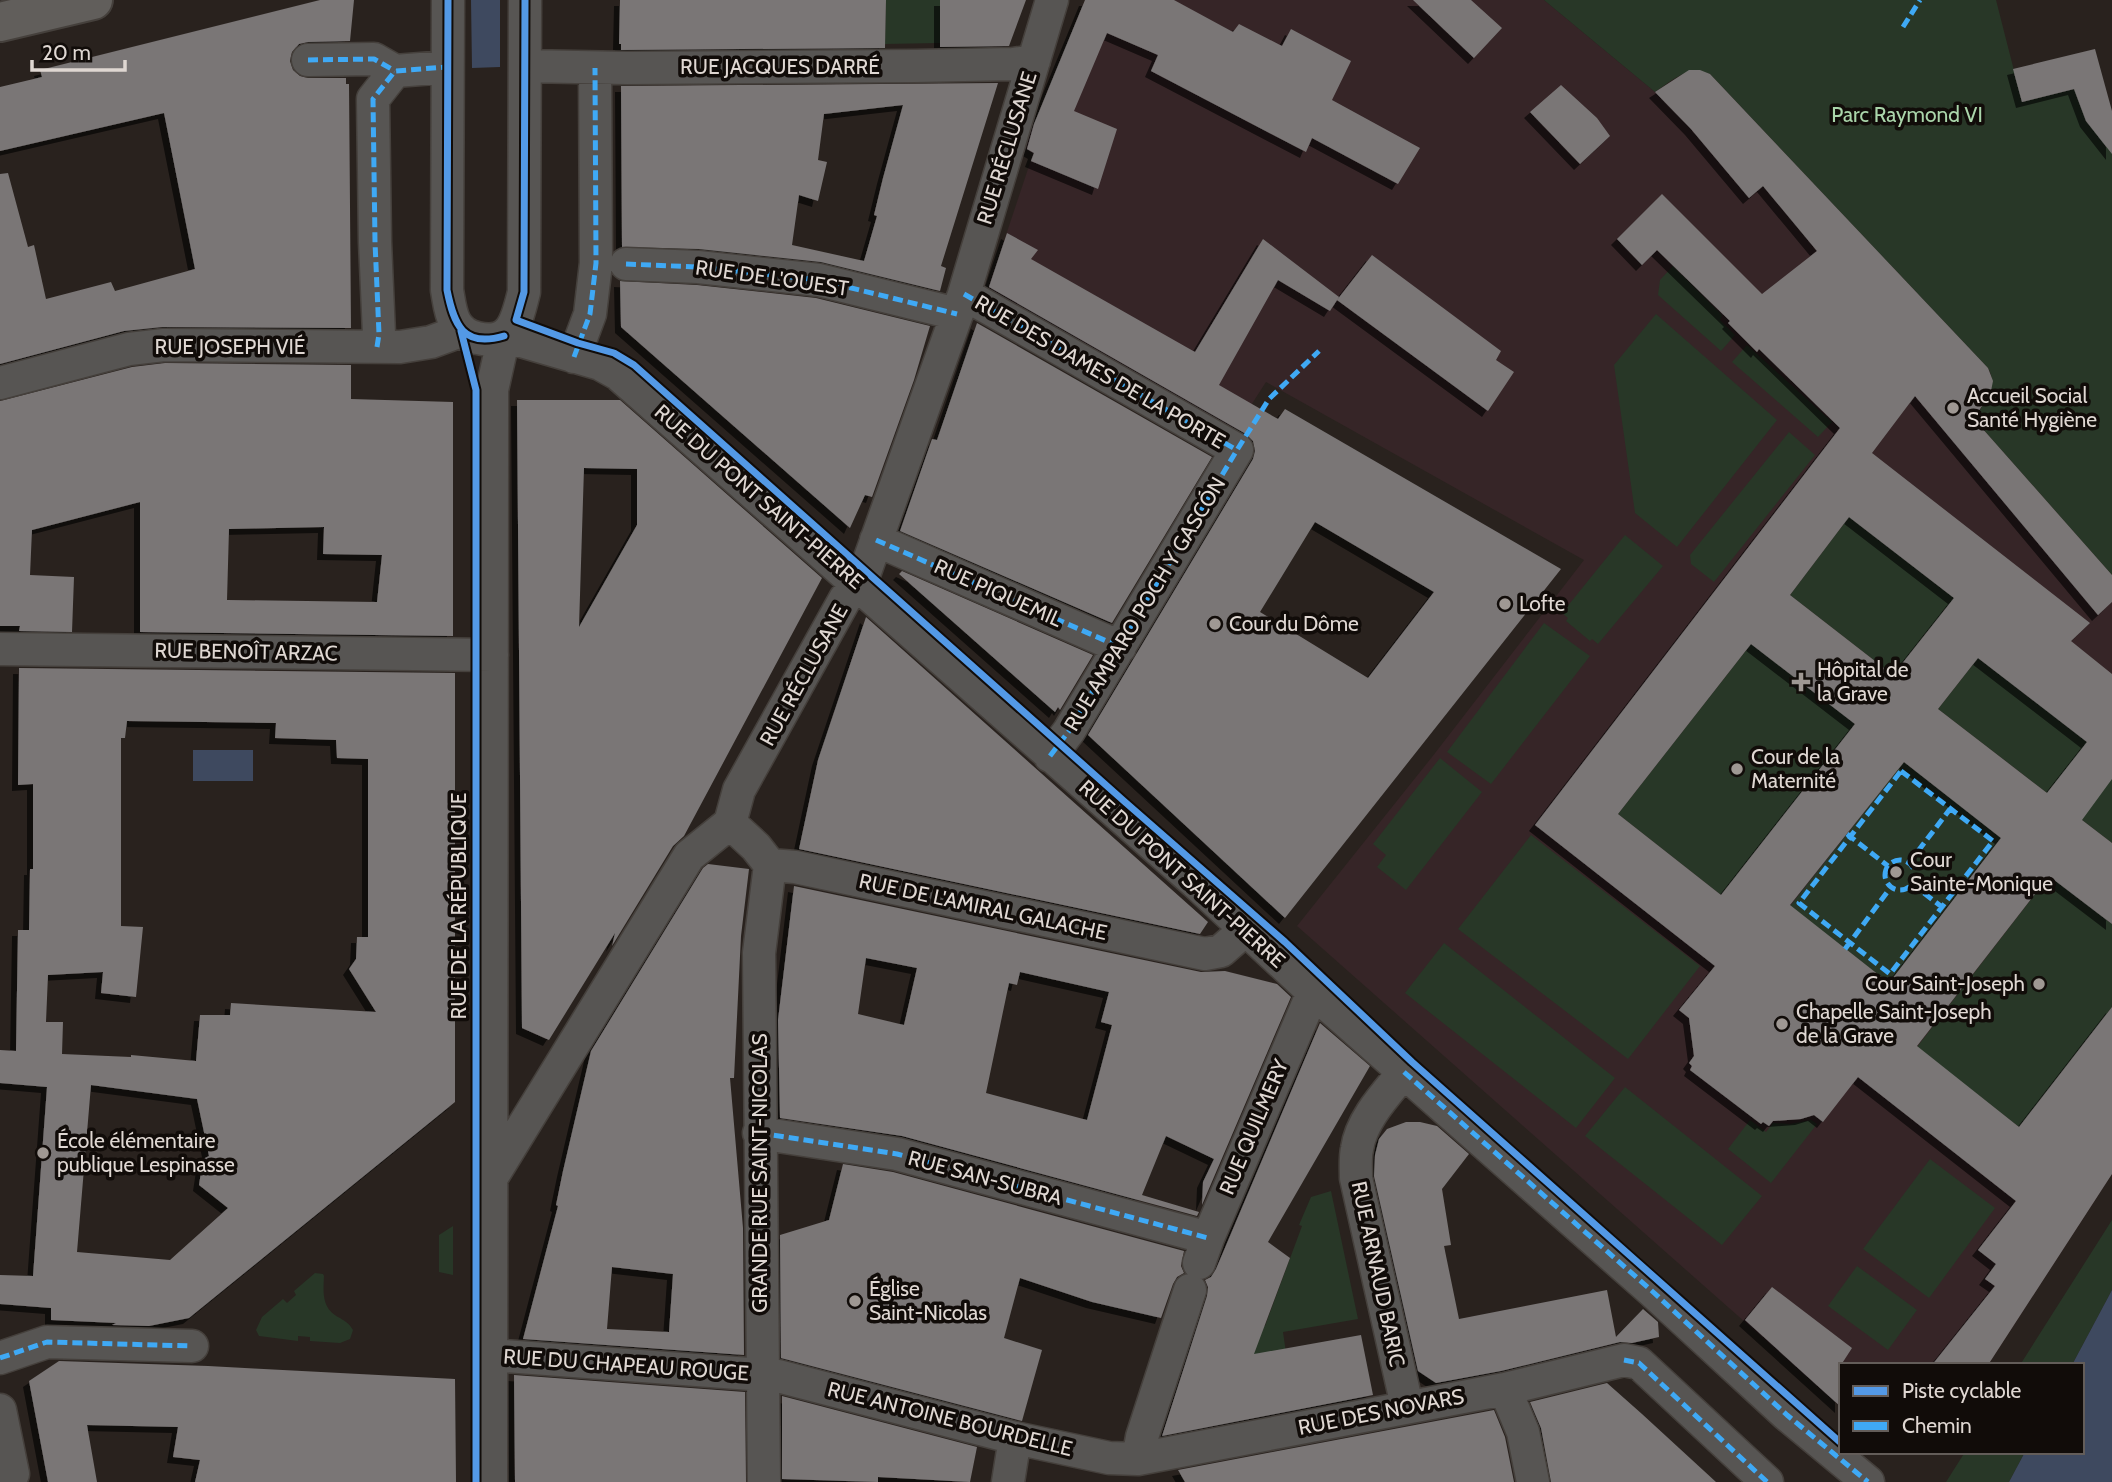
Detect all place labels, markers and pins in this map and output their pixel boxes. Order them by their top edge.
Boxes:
place label: Accueil Social Santé Hygiène [1967,383,2097,432]
marker: Accueil Social Santé Hygiène [1945,400,1961,416]
place label: Lofte [1519,591,1566,616]
marker: Lofte [1497,596,1513,612]
place label: Cour du Dôme [1229,611,1359,636]
marker: Cour du Dôme [1207,616,1223,632]
place label: Hôpital de la Grave [1817,657,1909,706]
marker: Hôpital de la Grave [1791,672,1811,692]
place label: Cour de la Maternité [1751,744,1840,793]
marker: Cour de la Maternité [1729,761,1745,777]
place label: Cour Sainte-Monique [1910,847,2053,896]
marker: Cour Sainte-Monique [1888,864,1904,880]
place label: Cour Saint-Joseph [1865,971,2025,996]
marker: Cour Saint-Joseph [2031,976,2047,992]
place label: Chapelle Saint-Joseph de la Grave [1796,999,1992,1048]
marker: Chapelle Saint-Joseph de la Grave [1774,1016,1790,1032]
place label: École élémentaire publique Lespinasse [57,1128,235,1177]
marker: École élémentaire publique Lespinasse [35,1145,51,1161]
place label: Église Saint-Nicolas [869,1276,987,1325]
marker: Église Saint-Nicolas [847,1293,863,1309]

